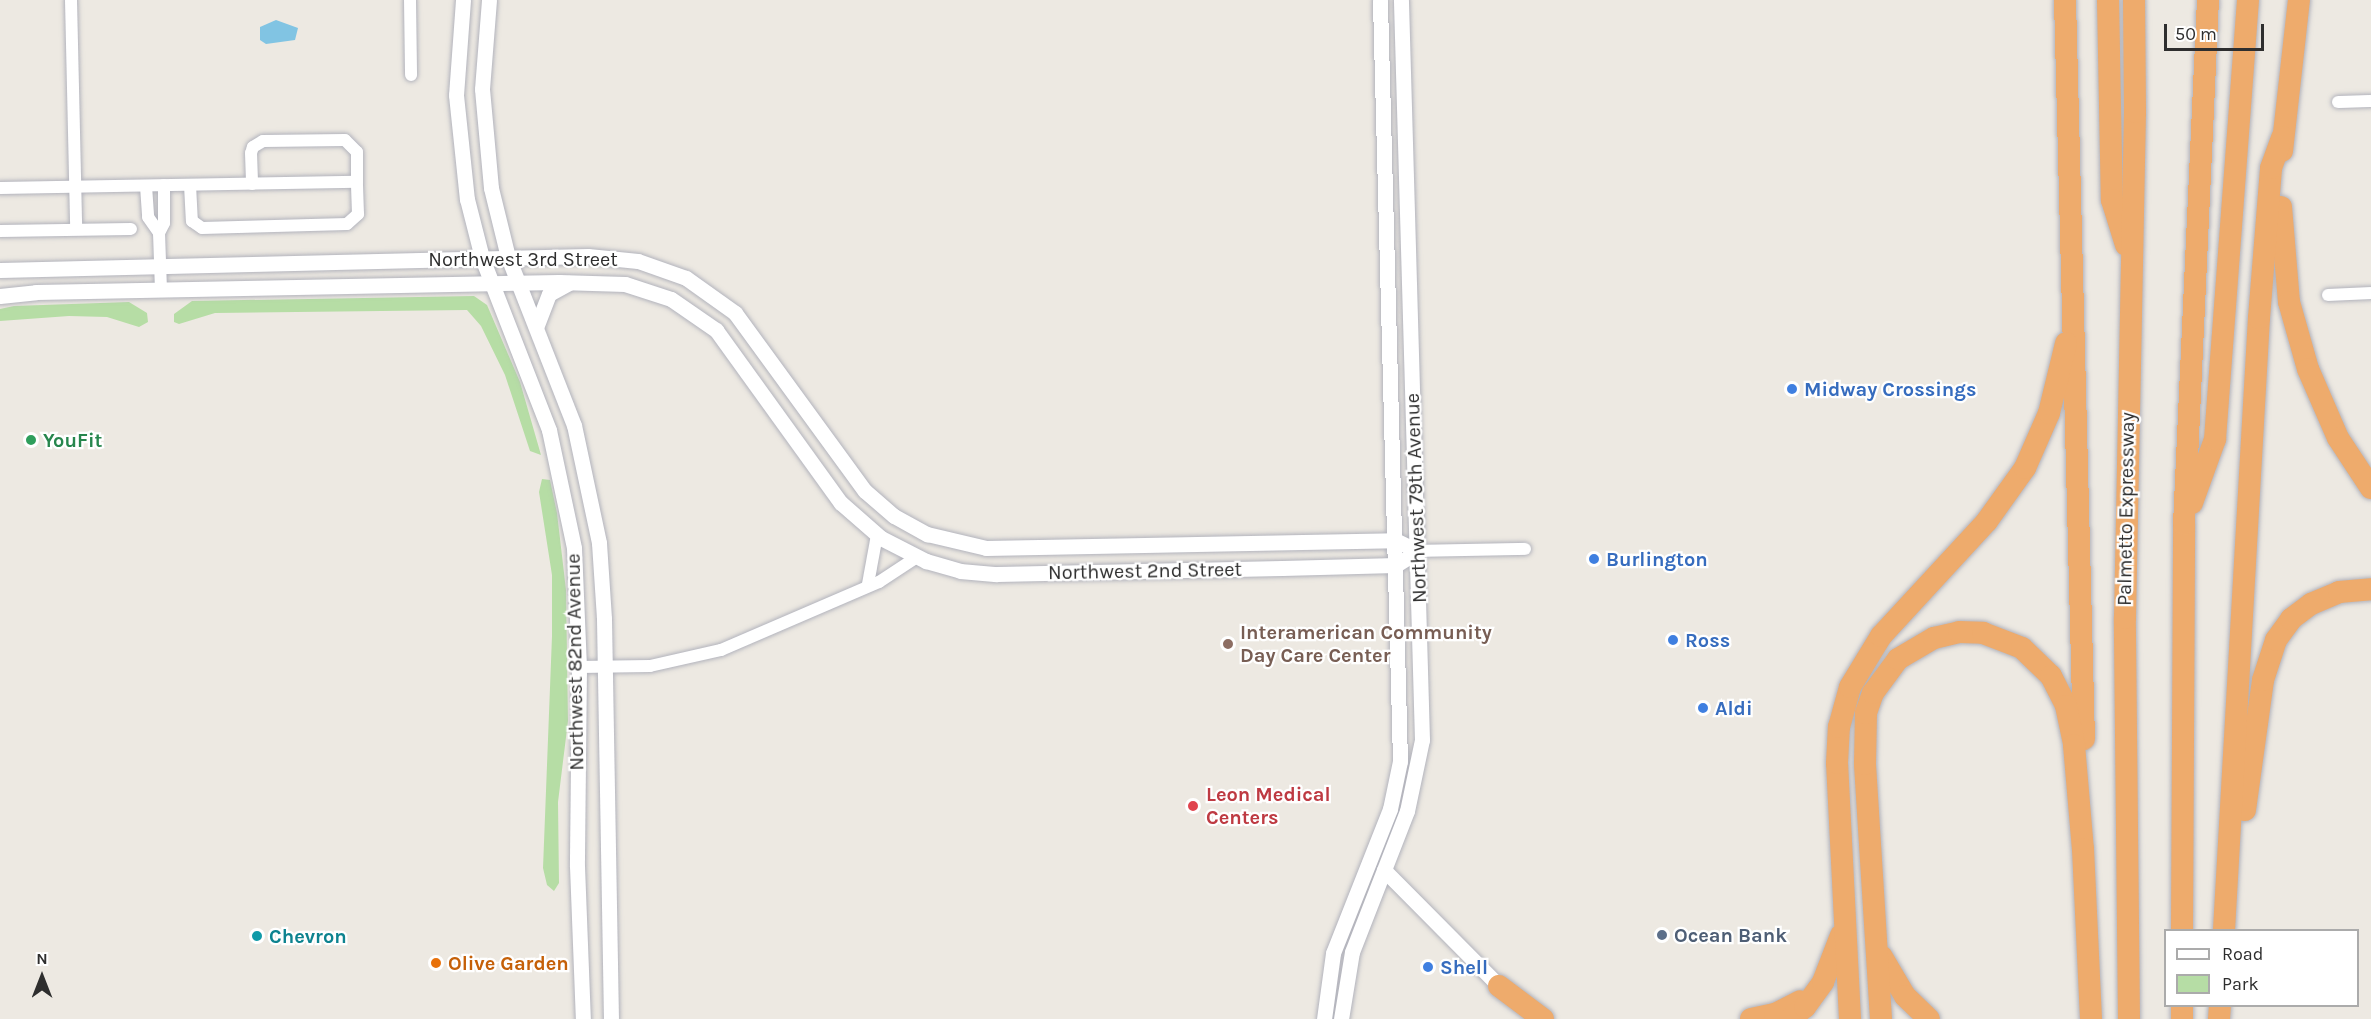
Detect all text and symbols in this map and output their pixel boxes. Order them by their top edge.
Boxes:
scale bar [2167,12,2268,50]
text: 50 m [2175,23,2217,45]
street label: Northwest 3rd Street [428,247,618,271]
place label: Midway Crossings [1804,377,1976,401]
marker: Midway Crossings [1785,382,1799,396]
street label: Northwest 79th Avenue [1400,393,1432,603]
street label: Palmetto Expressway [2112,412,2140,606]
place label: YouFit [43,428,102,452]
marker: YouFit [24,433,38,447]
place label: Burlington [1606,547,1708,571]
marker: Burlington [1587,552,1601,566]
street label: Northwest 82nd Avenue [561,553,589,771]
street label: Northwest 2nd Street [1048,557,1242,585]
place label: Interamerican Community Day Care Center [1240,620,1492,667]
place label: Ross [1685,628,1730,652]
marker: Ross [1666,633,1680,647]
marker: Interamerican Community Day Care Center [1221,637,1235,651]
place label: Aldi [1715,696,1752,720]
marker: Aldi [1696,701,1710,715]
place label: Leon Medical Centers [1206,783,1331,830]
marker: Leon Medical Centers [1184,797,1202,815]
place label: Ocean Bank [1674,923,1787,947]
place label: Chevron [269,924,347,948]
marker: Ocean Bank [1655,928,1669,942]
marker: Chevron [250,929,264,943]
legend [2164,929,2359,1007]
text: Road [2222,943,2263,965]
north arrow [12,947,72,1007]
text: N [36,949,48,968]
place label: Olive Garden [448,951,569,975]
place label: Shell [1440,955,1488,979]
marker: Olive Garden [429,956,443,970]
marker: Shell [1421,960,1435,974]
text: Park [2222,973,2259,995]

